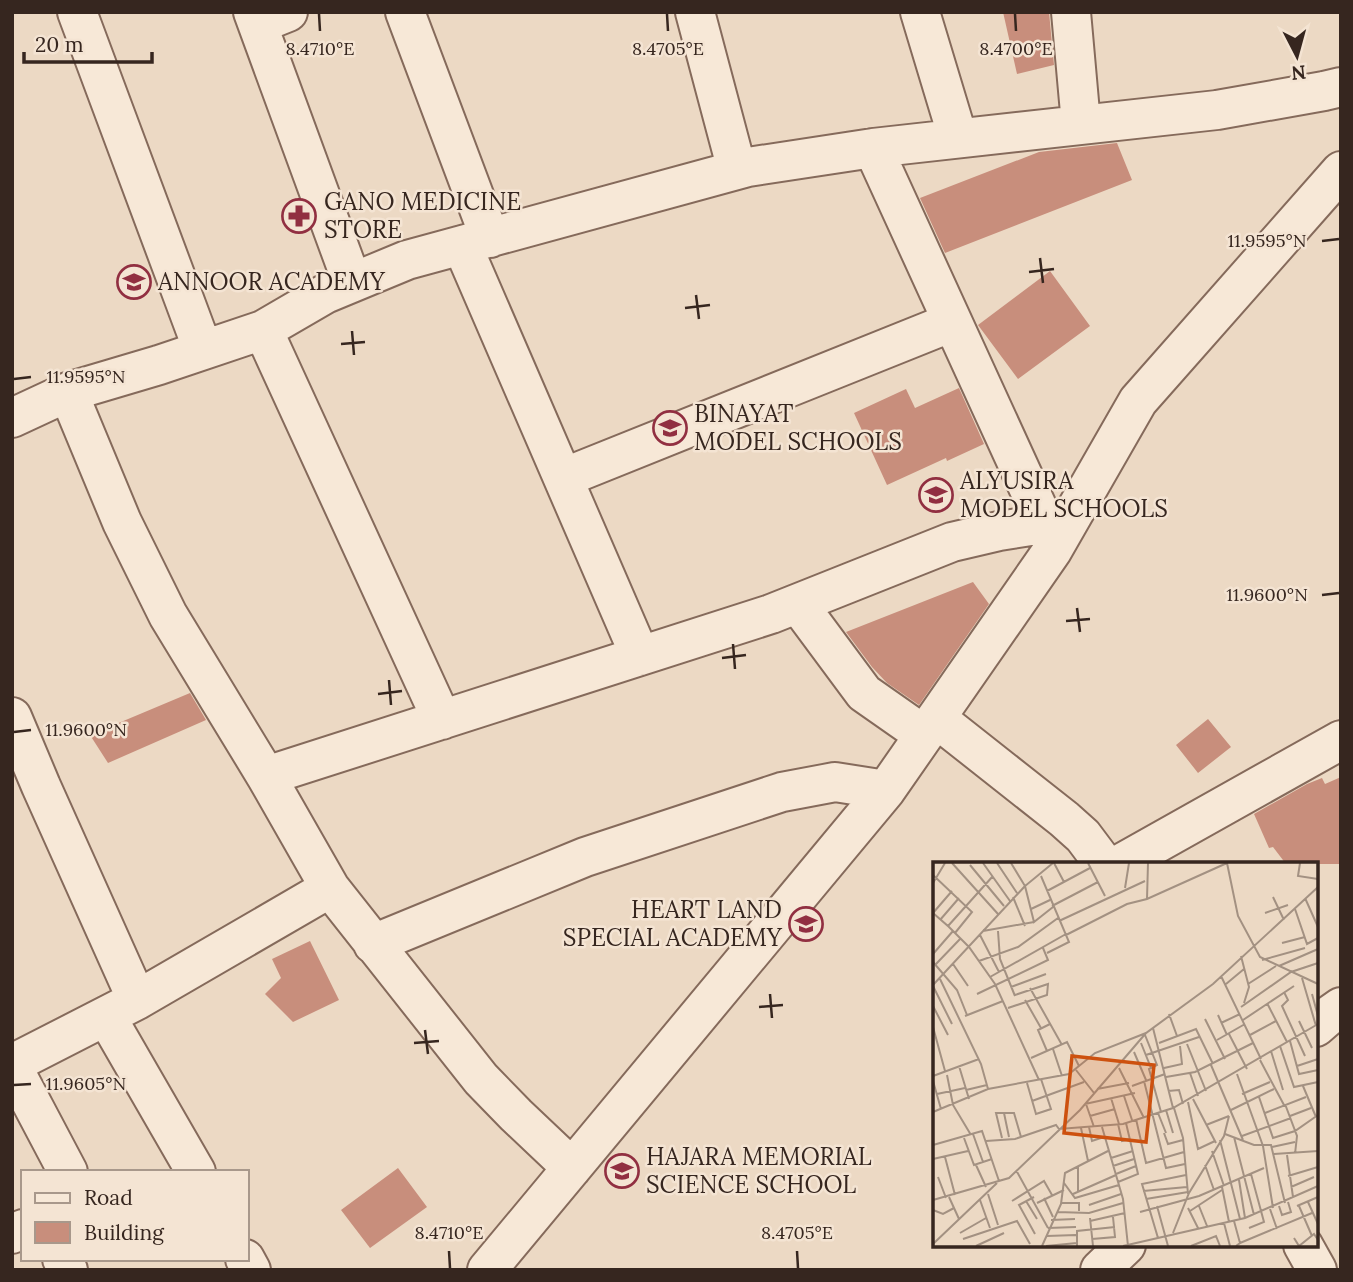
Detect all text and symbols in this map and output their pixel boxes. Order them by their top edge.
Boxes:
scale bar [24,21,152,65]
north arrow [1262,21,1332,91]
text: 20 m [35,31,84,58]
text: 8.4710°E [286,37,354,60]
text: 8.4705°E [632,37,704,60]
text: 8.4700°E [979,37,1053,60]
text: N [1290,60,1307,86]
place label: GANO MEDICINE STORE [324,186,521,245]
pharmacy icon: GANO MEDICINE STORE [280,197,318,235]
text: 11.9595°N [1228,229,1306,252]
school or university icon: ANNOOR ACADEMY [115,263,153,301]
place label: ANNOOR ACADEMY [157,266,386,297]
text: 11.9595°N [47,365,125,388]
place label: BINAYAT MODEL SCHOOLS [694,398,902,457]
school or university icon: BINAYAT MODEL SCHOOLS [651,409,689,447]
place label: ALYUSIRA MODEL SCHOOLS [959,465,1168,524]
school or university icon: ALYUSIRA MODEL SCHOOLS [917,476,955,514]
text: 11.9600°N [1226,583,1308,606]
text: 11.9600°N [45,718,127,741]
inset map [933,862,1318,1247]
place label: HEART LAND SPECIAL ACADEMY [563,894,783,953]
school or university icon: HEART LAND SPECIAL ACADEMY [787,905,825,943]
text: 11.9605°N [46,1072,126,1095]
place label: HAJARA MEMORIAL SCIENCE SCHOOL [646,1141,872,1200]
school or university icon: HAJARA MEMORIAL SCIENCE SCHOOL [603,1152,641,1190]
legend [21,1170,248,1261]
text: Road [84,1184,133,1211]
text: Building [84,1219,164,1246]
text: 8.4710°E [415,1221,483,1244]
text: 8.4705°E [761,1221,833,1244]

